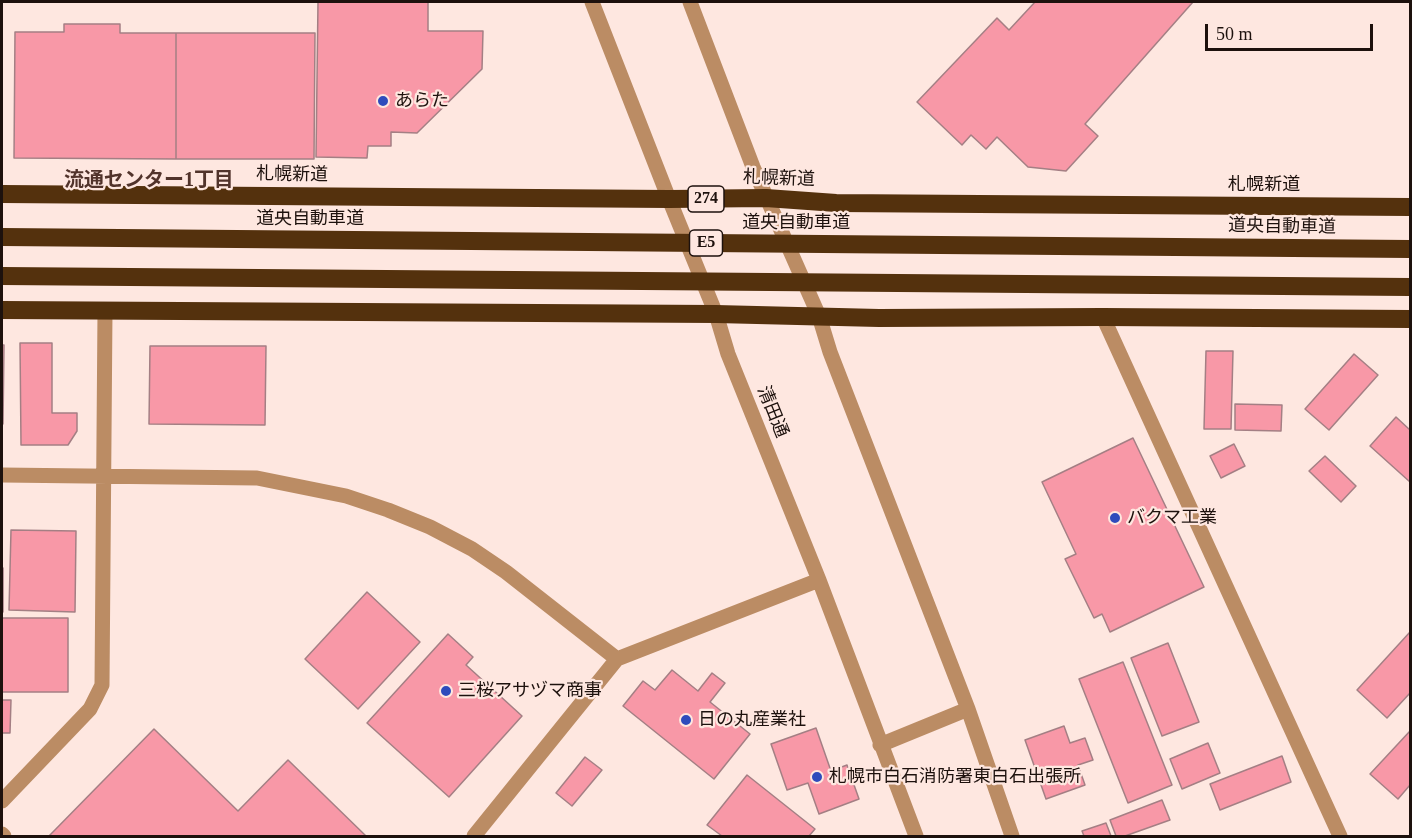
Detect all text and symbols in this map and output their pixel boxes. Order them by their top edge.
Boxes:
scale bar [1208,12,1376,50]
text: 50 m [1216,24,1253,44]
place label: あらた [395,90,449,112]
marker: あらた [376,94,390,108]
street label: 札幌新道 [256,164,328,186]
street label: 札幌新道 [743,167,815,191]
district label: 流通センター1丁目 [64,169,234,193]
street label: 札幌新道 [1228,174,1300,196]
road number: 274 [688,186,724,212]
street label: 道央自動車道 [256,208,364,230]
street label: 道央自動車道 [742,212,850,234]
street label: 道央自動車道 [1228,215,1336,239]
road number: E5 [690,230,722,256]
street label: 清田通 [752,383,792,441]
place label: バクマ工業 [1127,507,1217,529]
marker: バクマ工業 [1108,511,1122,525]
place label: 三桜アサヅマ商事 [458,680,602,702]
marker: 三桜アサヅマ商事 [439,684,453,698]
place label: 日の丸産業社 [698,709,806,731]
marker: 日の丸産業社 [679,713,693,727]
place label: 札幌市白石消防署東白石出張所 [829,766,1081,788]
marker: 札幌市白石消防署東白石出張所 [810,770,824,784]

